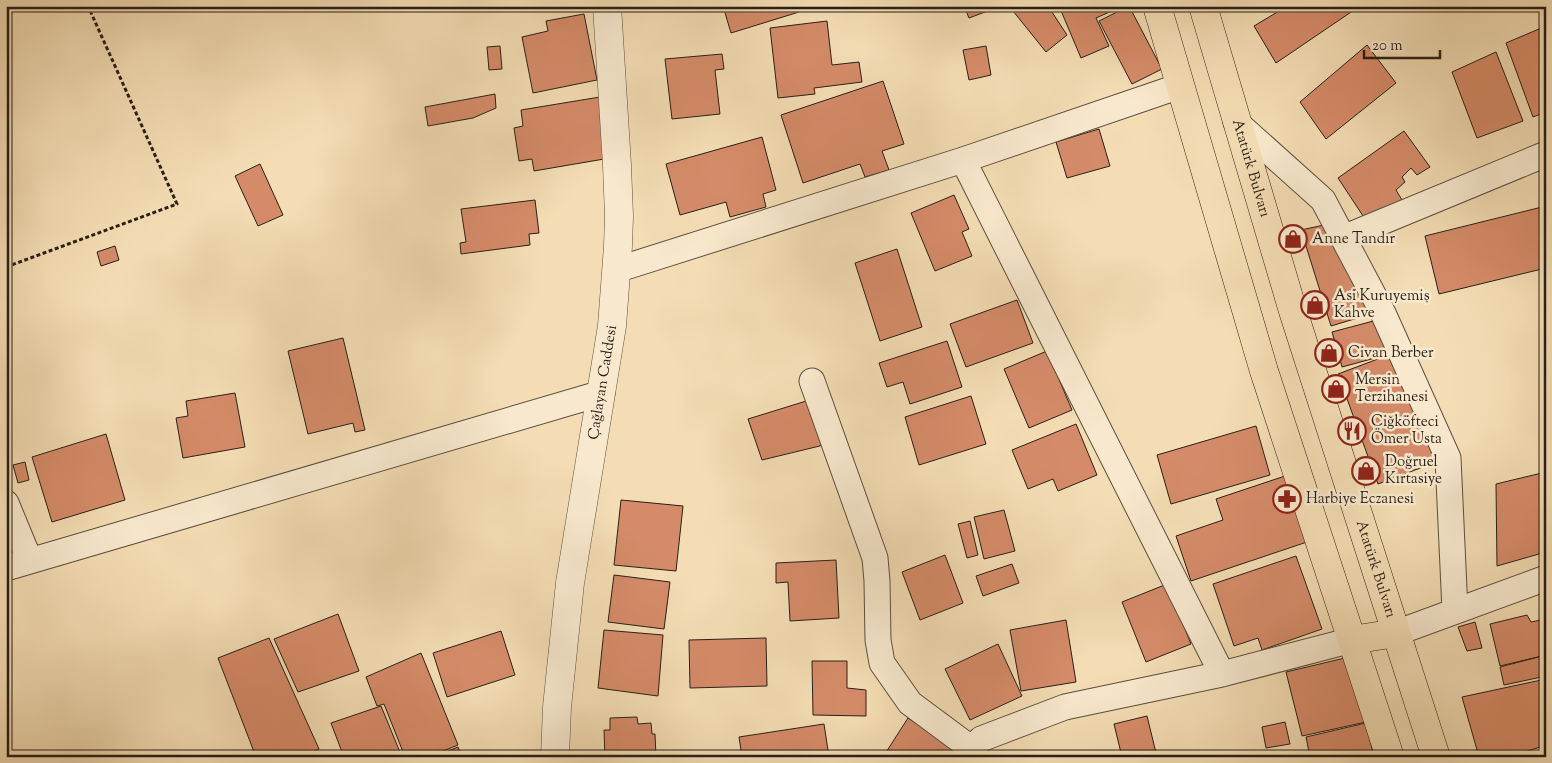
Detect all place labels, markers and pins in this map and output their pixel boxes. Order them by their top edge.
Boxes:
shop icon: Anne Tandır [1278,224,1308,254]
place label: Anne Tandır [1312,229,1395,250]
place label: Asi Kuruyemiş Kahve [1334,286,1430,324]
shop icon: Asi Kuruyemiş Kahve [1300,290,1330,320]
shop icon: Civan Berber [1314,338,1344,368]
place label: Civan Berber [1348,343,1434,364]
place label: Mersin Terzihanesi [1355,370,1428,408]
shop icon: Mersin Terzihanesi [1321,374,1351,404]
place label: Çiğköfteci Ömer Usta [1371,412,1442,450]
restaurant icon: Çiğköfteci Ömer Usta [1337,416,1367,446]
place label: Doğruel Kırtasiye [1385,452,1442,490]
shop icon: Doğruel Kırtasiye [1351,456,1381,486]
pharmacy icon: Harbiye Eczanesi [1272,484,1302,514]
place label: Harbiye Eczanesi [1306,489,1414,510]

